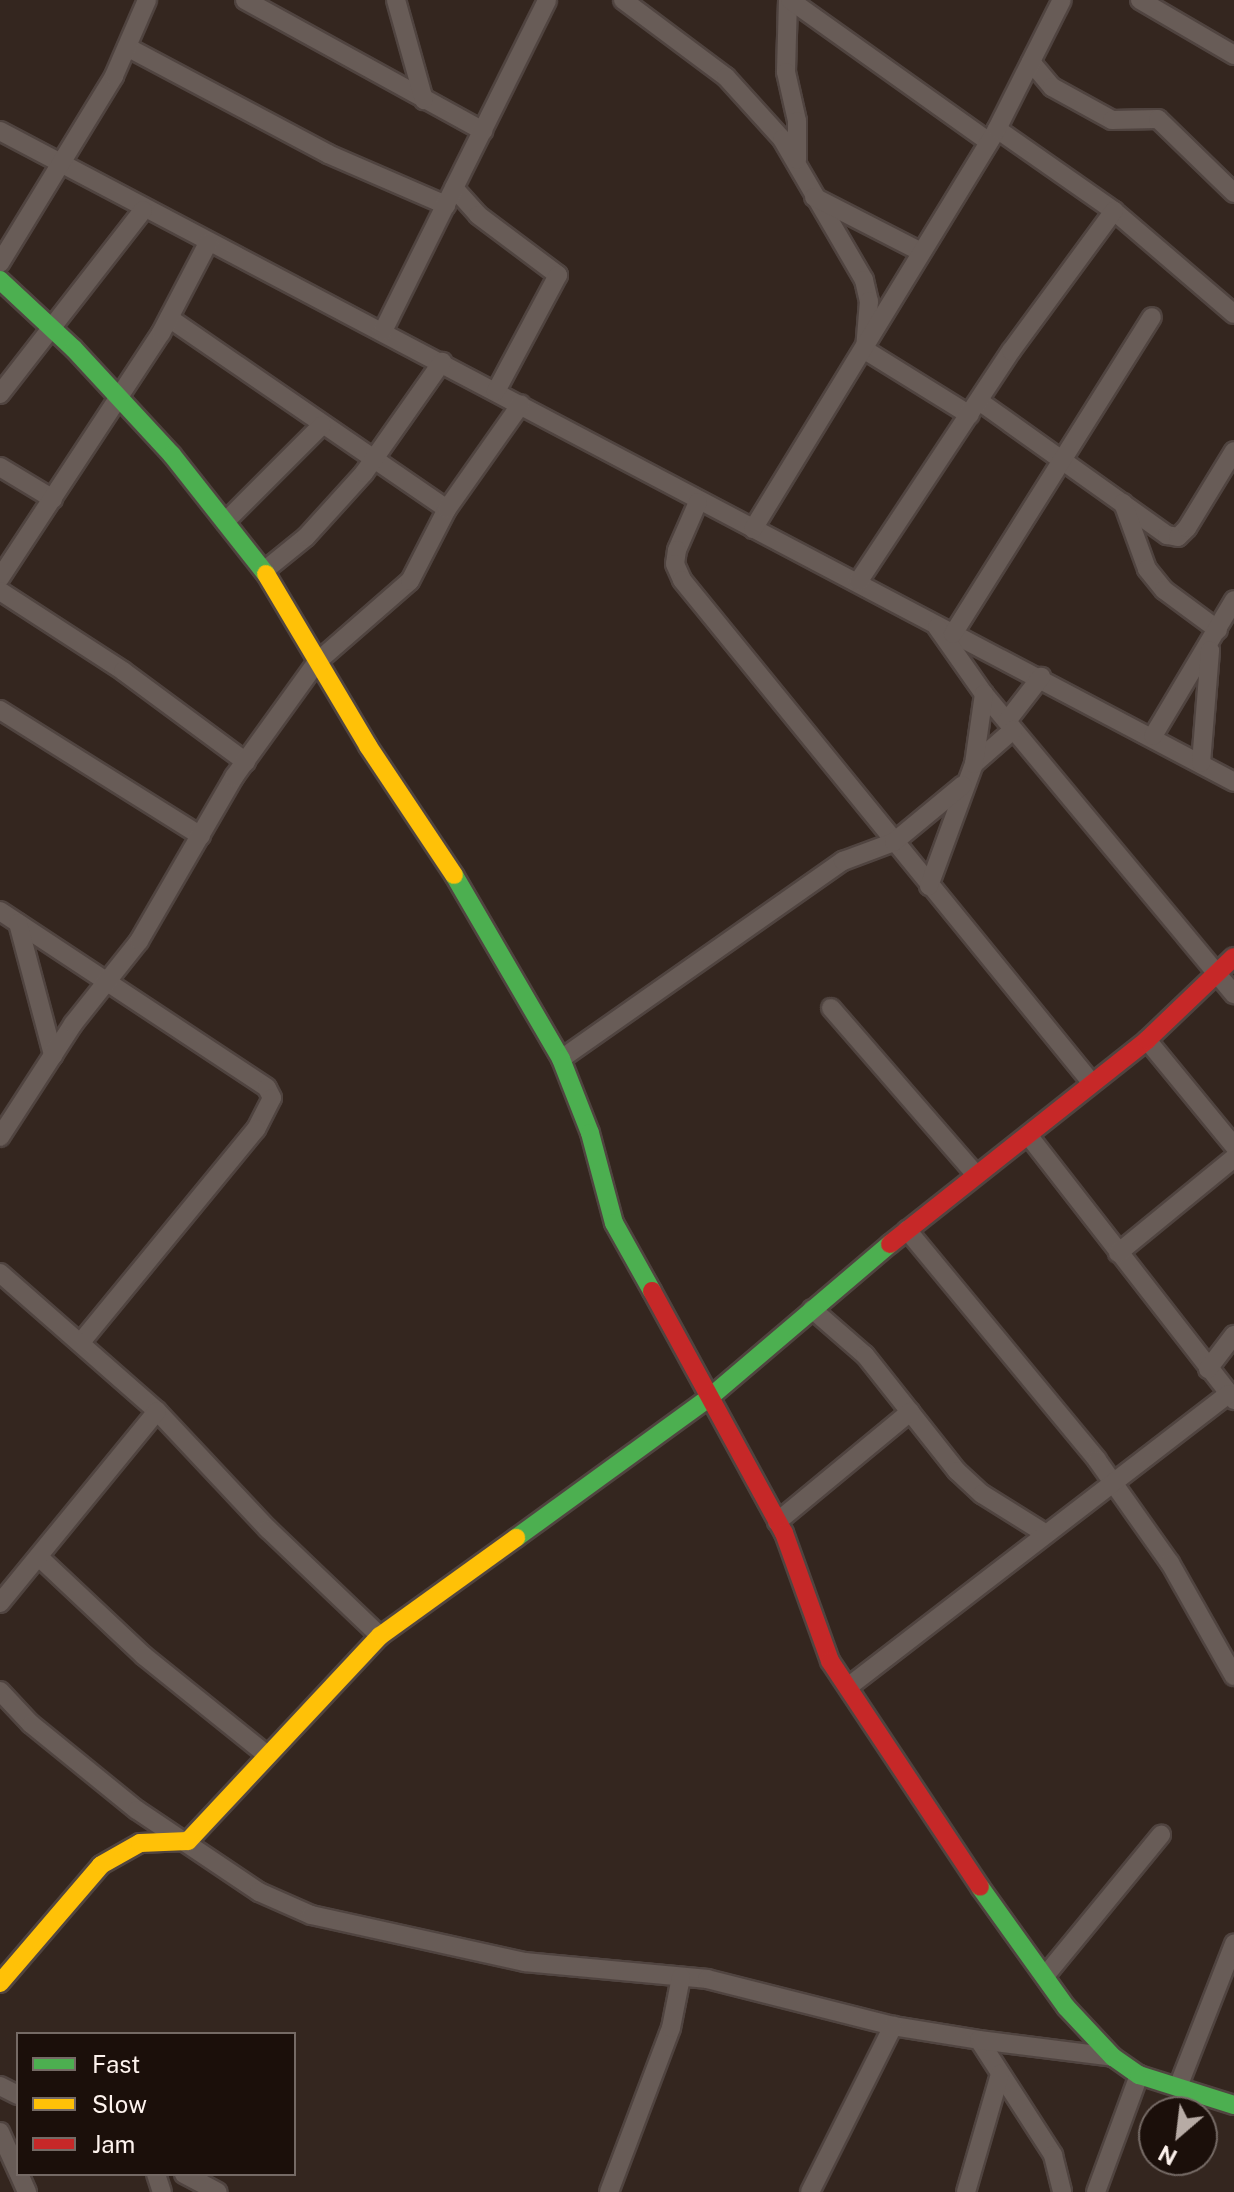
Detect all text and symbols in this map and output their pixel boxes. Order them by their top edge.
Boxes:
legend [16,2032,296,2176]
text: Fast [92,2050,140,2078]
text: Slow [92,2090,147,2118]
north arrow [1138,2096,1218,2176]
text: Jam [92,2130,135,2158]
text: N [1154,2140,1181,2171]

